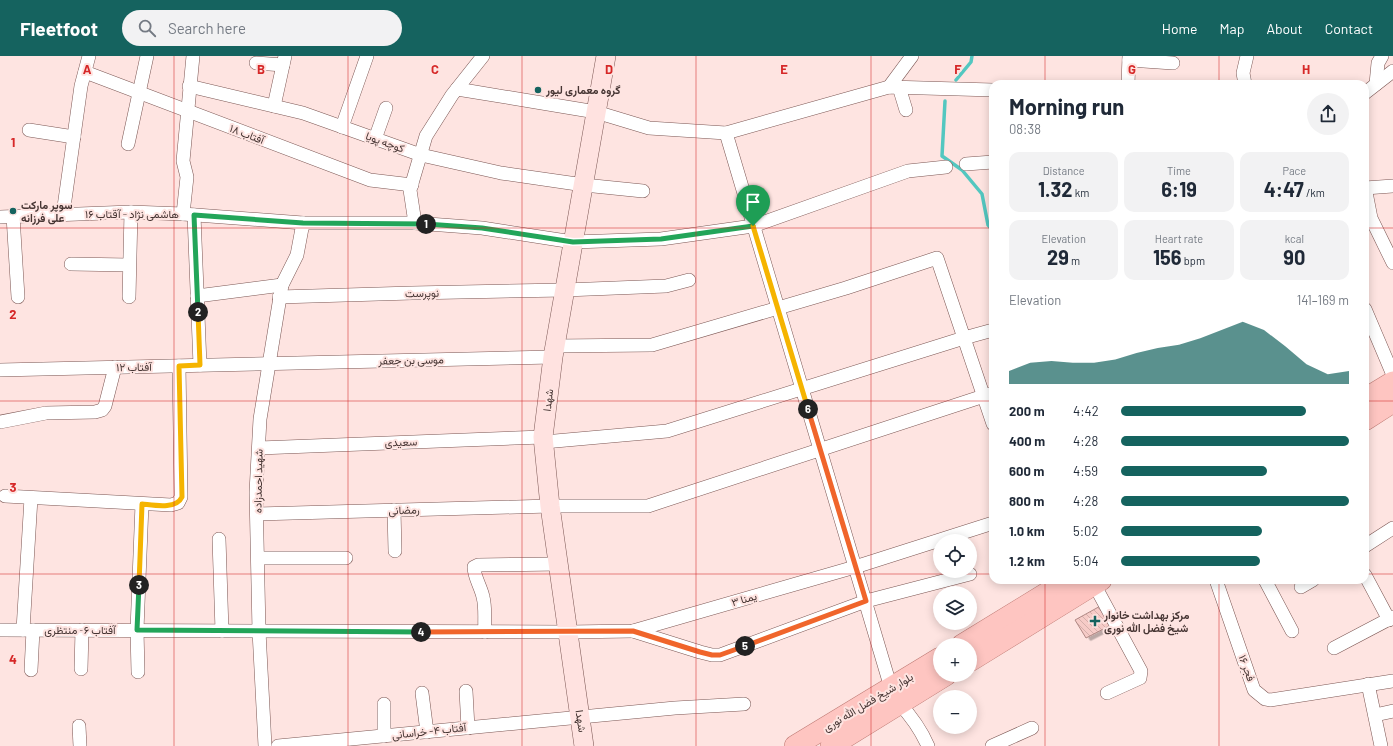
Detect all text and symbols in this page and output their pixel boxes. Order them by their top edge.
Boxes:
search box [122,10,402,46]
text: Fleetfoot [20,17,98,40]
icon: search [136,17,158,39]
text: Search here [168,19,246,37]
text: Home [1162,20,1198,37]
text: Map [1220,20,1244,37]
text: About [1266,20,1303,37]
text: Contact [1325,20,1373,37]
text: A [83,61,92,77]
text: B [257,61,265,77]
text: C [431,61,439,77]
text: D [605,61,613,77]
text: E [780,61,788,77]
text: F [954,61,962,77]
text: G [1128,61,1136,77]
text: H [1302,61,1310,77]
place label: گروه معماری لیور [545,83,620,97]
marker: گروه معماری لیور [533,85,543,95]
text: Morning run [1009,93,1124,119]
button: share [1307,93,1349,135]
street label: آفتاب ۱۸ [228,121,268,148]
text: 08:38 [1009,121,1041,137]
street label: کوچه پویا [363,129,406,156]
text: 1 [11,134,15,150]
text: Distance [1043,164,1085,177]
text: Time [1167,164,1191,177]
text: Pace [1283,164,1306,177]
text: 1.32 [1038,177,1073,201]
text: 6:19 [1161,177,1197,201]
text: 4:47 [1264,177,1304,201]
pin [736,185,770,226]
text: km [1073,186,1089,199]
text: /km [1304,186,1325,199]
icon: arrive [742,191,764,213]
place label: سوپر مارکت علی فرزانه [21,198,73,225]
marker: سوپر مارکت علی فرزانه [8,206,18,216]
street label: هاشمی نژاد - آقتاب ۱۶ [85,207,179,221]
pin: 1 [416,214,436,234]
text: 1 [424,217,428,230]
text: Elevation [1042,232,1086,245]
text: Heart rate [1155,232,1203,245]
text: kcal [1285,232,1304,245]
text: 29 [1047,245,1069,269]
text: 156 [1153,245,1182,269]
text: 90 [1283,245,1305,269]
text: m [1069,254,1080,267]
text: bpm [1182,254,1205,267]
street label: نوپرست [405,286,439,301]
text: Elevation [1009,292,1061,308]
text: 141–169 m [1297,292,1349,308]
pin: 2 [188,302,208,322]
text: 2 [195,305,201,318]
text: 2 [9,306,17,322]
street label: موسی بن جعفر [377,352,444,368]
street label: آفتاب ۱۲ [116,360,153,374]
street label: شهدا [540,388,556,412]
pin: 6 [798,399,818,419]
text: 6 [805,402,811,415]
text: 200 m [1009,403,1045,419]
text: 4:42 [1073,403,1099,419]
text: 400 m [1009,433,1045,449]
text: 4:28 [1073,433,1098,449]
street label: سعیدی [384,434,418,450]
street label: شهید احمدزاده [250,448,266,513]
text: 600 m [1009,463,1044,479]
text: 4:59 [1073,463,1098,479]
text: 3 [9,479,17,495]
text: 800 m [1009,493,1044,509]
text: 4:28 [1073,493,1098,509]
street label: رمضانی [388,502,420,518]
text: 1.0 km [1009,523,1045,539]
text: 5:02 [1073,523,1098,539]
map controls [933,534,977,734]
button: locate [933,534,977,578]
text: 1.2 km [1009,553,1045,569]
text: 5:04 [1073,553,1099,569]
pin: 3 [129,575,149,595]
text: 3 [136,578,142,591]
button: layers [933,586,977,630]
street label: یمنا ۳ [730,589,758,609]
place label: مرکز بهداشت خانوار شیخ فضل الله نوری [1103,608,1189,636]
marker: مرکز بهداشت خانوار شیخ فضل الله نوری [1089,615,1101,627]
pin: 4 [411,622,431,642]
street label: آفتاب ۶- منتظری [44,623,117,637]
text: 4 [418,625,424,638]
pin: 5 [735,636,755,656]
button: + [933,638,977,682]
text: 5 [742,639,748,652]
text: 4 [9,651,17,667]
street label: فجر ۱۶ [1236,653,1258,683]
street label: بلوار شیخ فضل الله نوری [820,670,916,735]
button: − [933,690,977,734]
street label: شهدا [572,709,590,733]
street label: آفتاب ۴- خراسانی [391,720,468,742]

